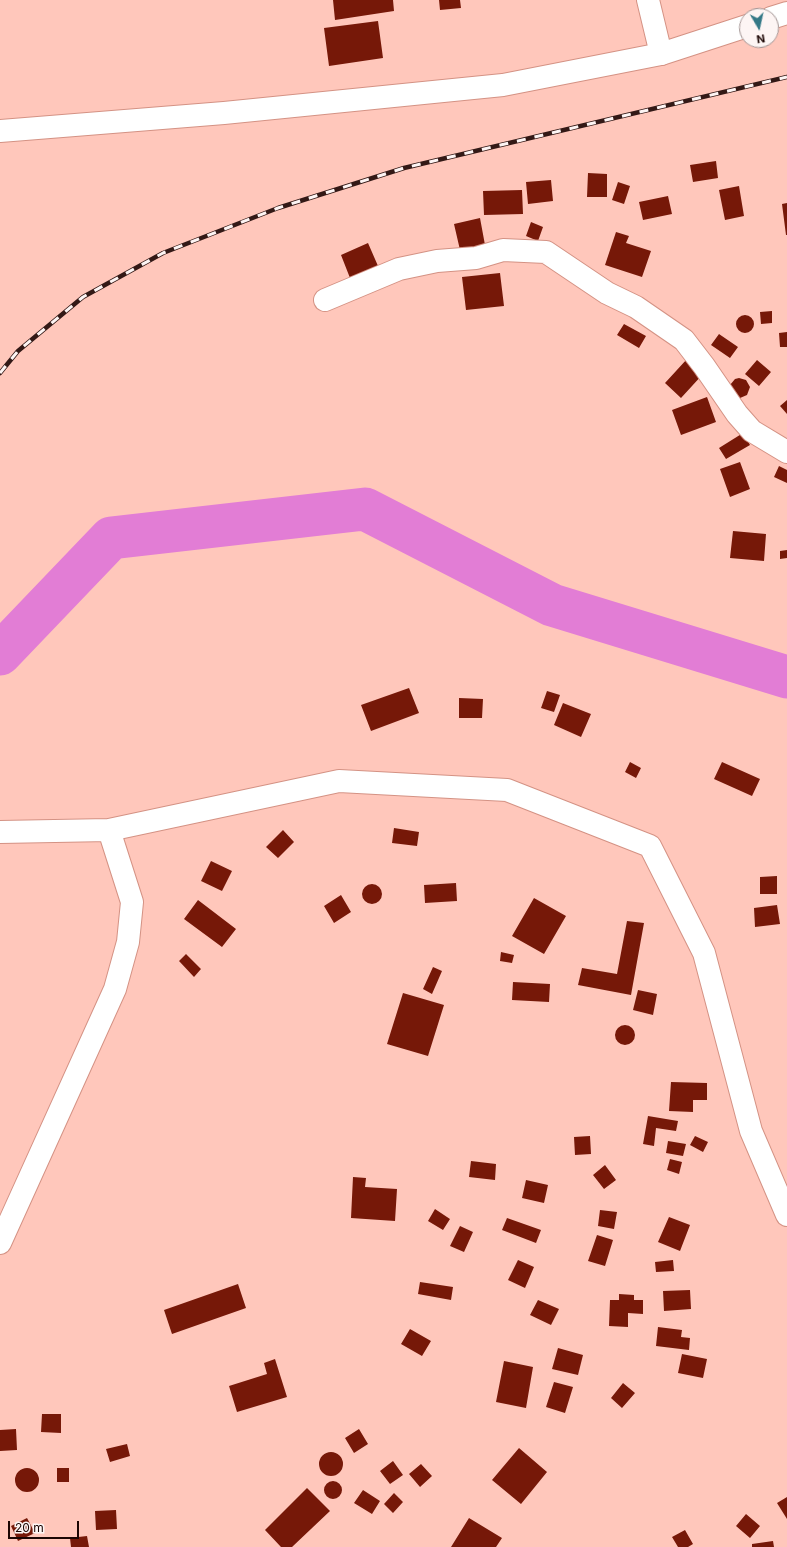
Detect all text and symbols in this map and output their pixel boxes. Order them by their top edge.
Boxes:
north arrow [739,8,779,48]
text: N [755,31,766,46]
scale bar [10,1513,81,1539]
text: 20 m [15,1520,44,1535]

